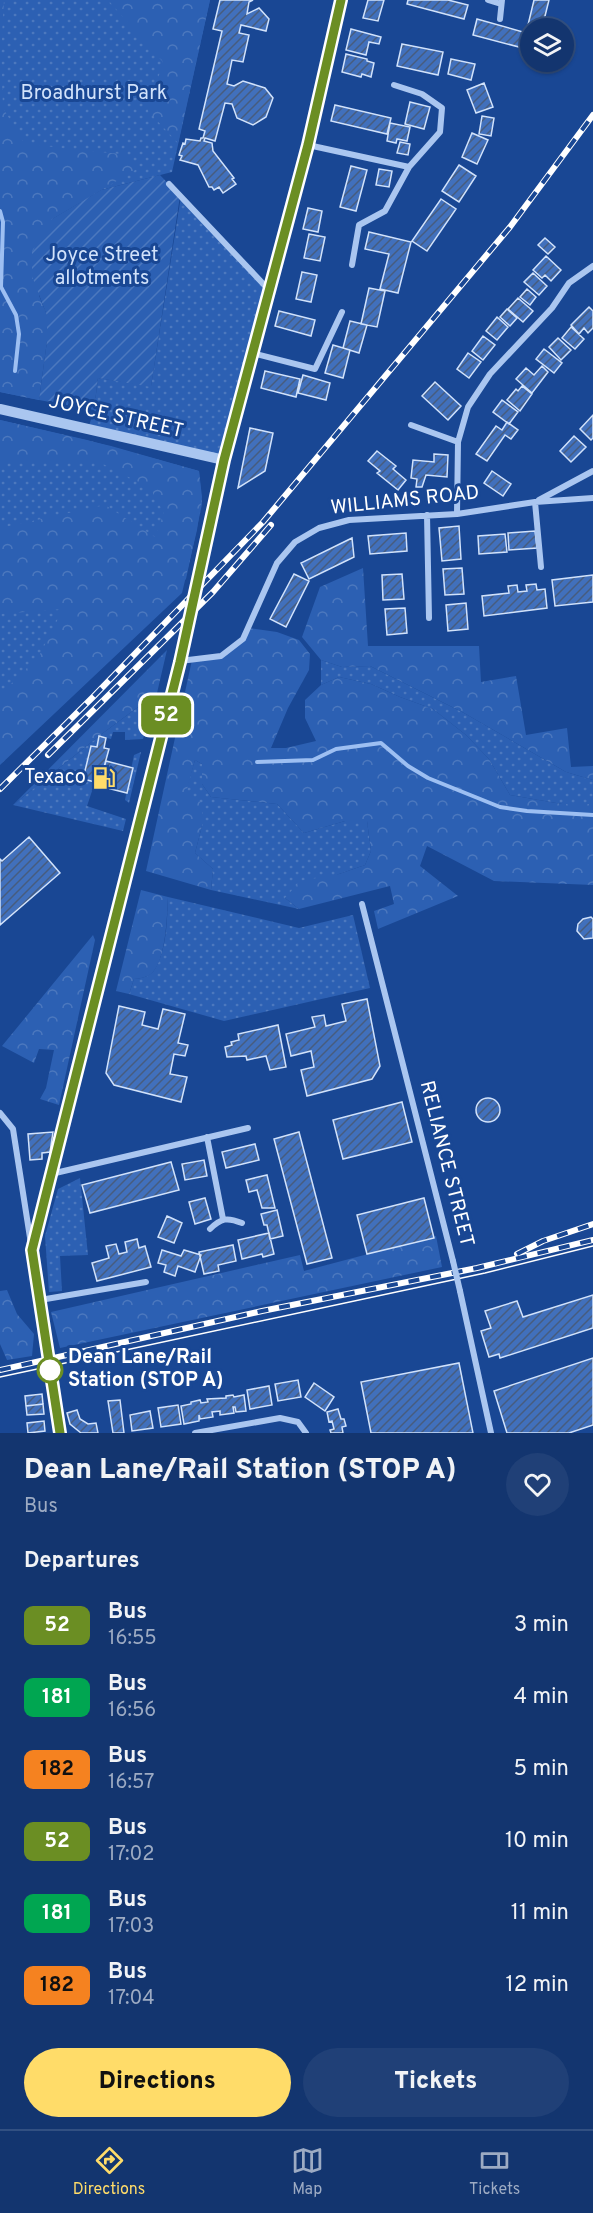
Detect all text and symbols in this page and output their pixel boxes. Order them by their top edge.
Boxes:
map controls [520,18,574,72]
button: layers [520,18,574,72]
park label: Broadhurst Park [21,81,167,107]
park label: Joyce Street allotments [45,243,159,292]
street label: JOYCE STREET [46,389,186,445]
street label: WILLIAMS ROAD [329,480,481,522]
line badge: 52 [139,696,193,734]
text: 52 [153,702,179,729]
place label: Texaco [24,765,86,791]
fuel station icon: Texaco [91,765,117,791]
street label: RELIANCE STREET [413,1078,479,1250]
place label: Dean Lane/Rail Station (STOP A) [68,1345,224,1394]
marker: Dean Lane/Rail Station (STOP A) [37,1357,63,1383]
text: Dean Lane/Rail Station (STOP A) [24,1453,456,1489]
button: heart [506,1453,569,1516]
text: Bus [24,1494,58,1520]
text: Departures [24,1548,140,1575]
text: Bus [108,1599,147,1626]
text: 52 [44,1612,70,1639]
text: 3 min [514,1612,569,1639]
text: 16:55 [108,1626,157,1652]
text: Bus [108,1671,147,1698]
text: 181 [42,1684,72,1711]
text: 4 min [514,1684,569,1711]
text: 16:56 [108,1698,156,1724]
text: Bus [108,1743,147,1770]
text: 182 [40,1756,74,1783]
text: 5 min [514,1756,569,1783]
text: 16:57 [108,1770,155,1796]
text: Bus [108,1815,147,1842]
text: 52 [44,1828,70,1855]
text: 10 min [505,1828,569,1855]
text: 17:02 [108,1842,155,1868]
text: Bus [108,1887,147,1914]
text: 181 [42,1900,72,1927]
text: 11 min [511,1900,569,1927]
text: 17:03 [108,1914,154,1940]
text: Bus [108,1959,147,1986]
text: 182 [40,1972,74,1999]
text: 12 min [506,1972,569,1999]
text: 17:04 [108,1986,155,2012]
button: Directions [24,2048,291,2117]
button: Tickets [303,2048,569,2117]
tab: Directions [73,2144,145,2200]
tab: Map [291,2144,324,2200]
tab: Tickets [469,2144,520,2200]

